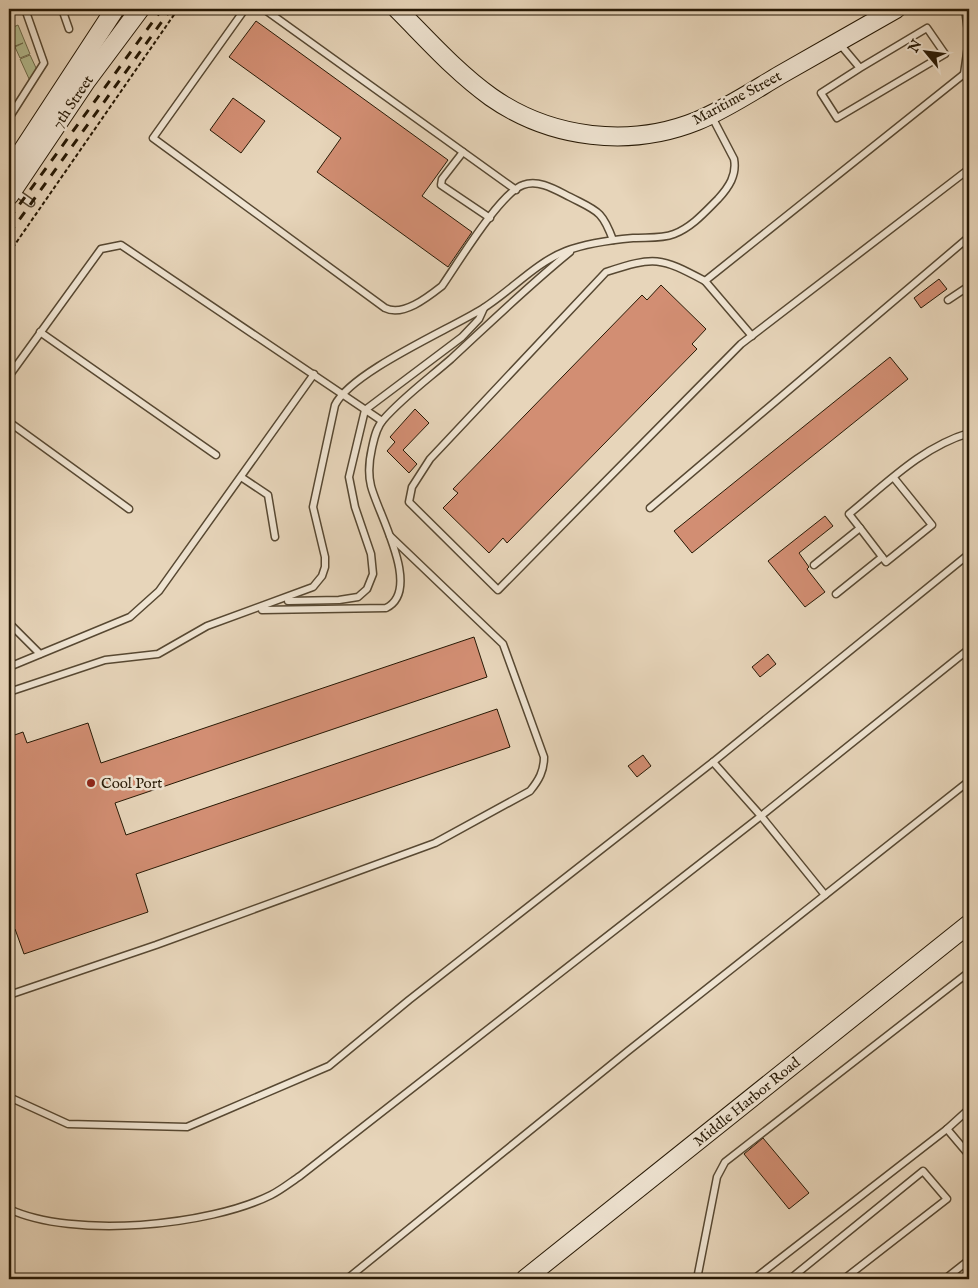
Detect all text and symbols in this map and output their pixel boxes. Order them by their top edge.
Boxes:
north arrow [900,28,950,78]
text: N [904,37,926,57]
street label: Maritime Street [689,67,785,129]
street label: 7th Street [48,72,98,132]
place label: Cool Port [101,774,162,793]
marker: Cool Port [85,777,97,789]
street label: Middle Harbor Road [690,1052,805,1151]

